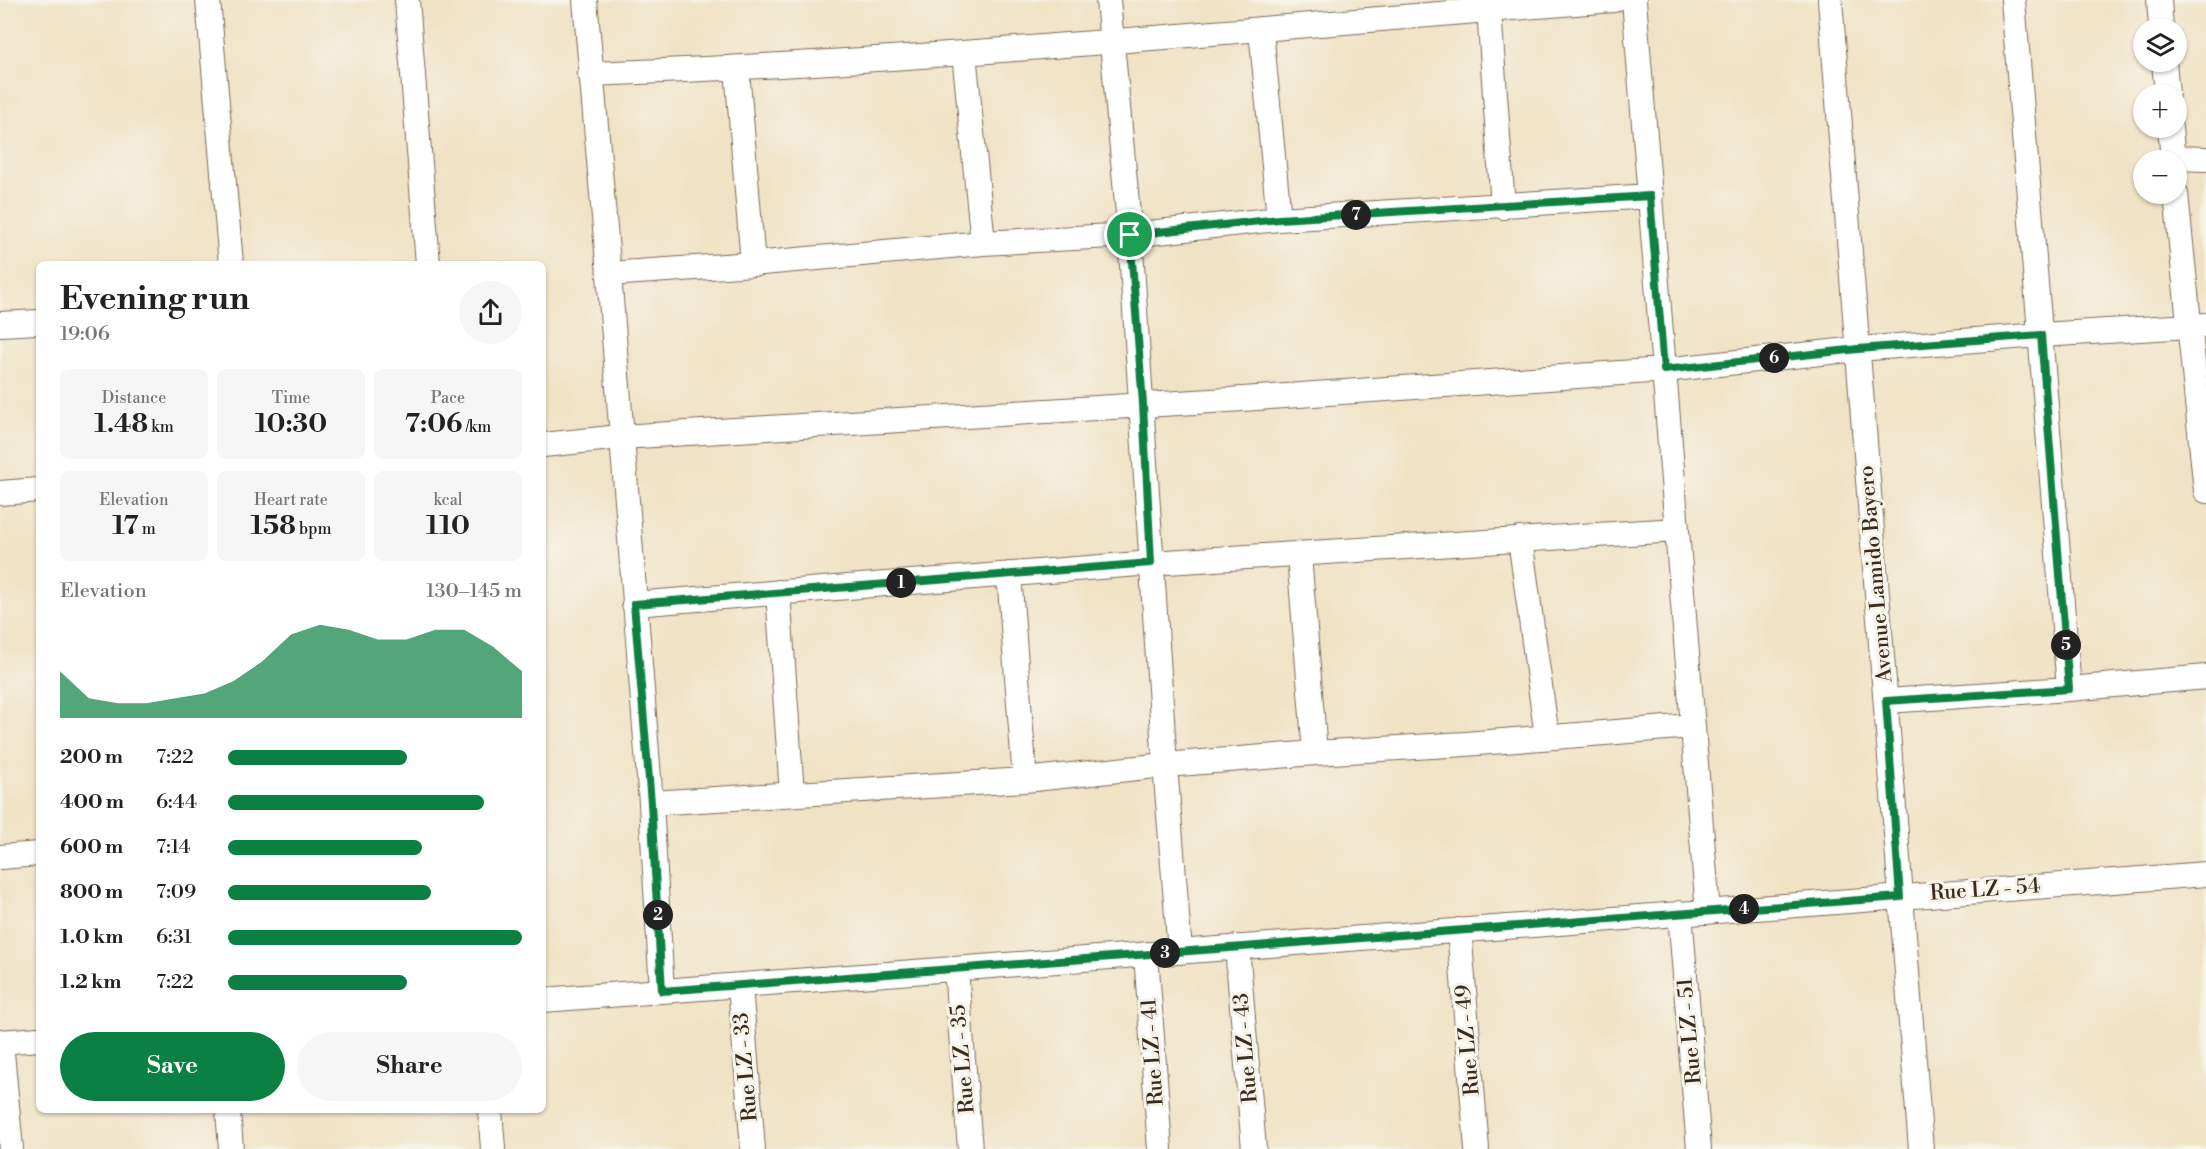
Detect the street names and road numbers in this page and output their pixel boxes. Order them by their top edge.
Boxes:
street label: Avenue Lamido Bayero [1854,464,1899,685]
street label: Rue LZ - 54 [1929,873,2041,907]
street label: Rue LZ - 51 [1672,977,1708,1085]
street label: Rue LZ - 49 [1450,983,1486,1097]
street label: Rue LZ - 43 [1228,992,1264,1104]
street label: Rue LZ - 41 [1136,997,1170,1107]
street label: Rue LZ - 35 [945,1003,981,1115]
street label: Rue LZ - 33 [728,1011,764,1123]

